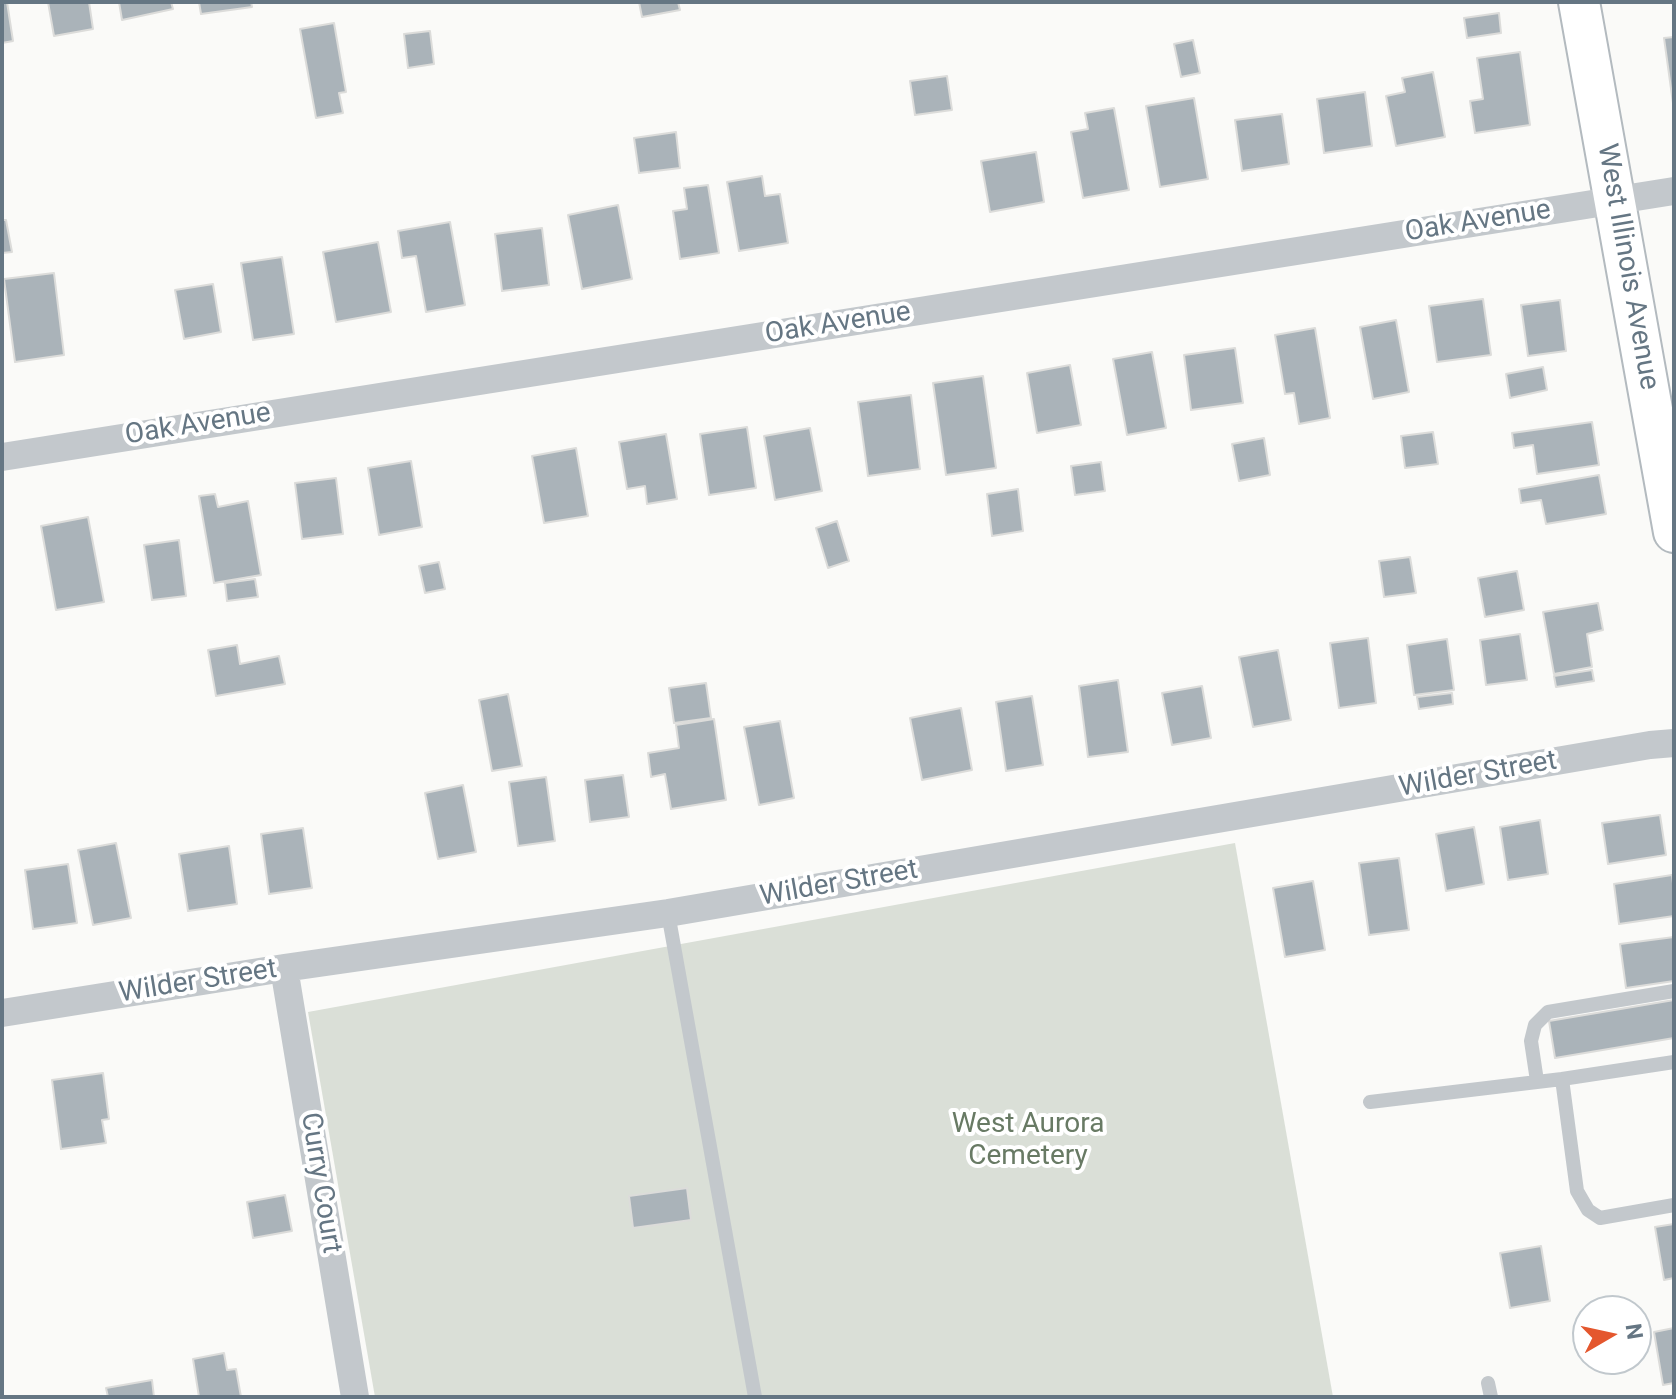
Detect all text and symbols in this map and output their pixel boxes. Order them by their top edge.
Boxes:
street label: West Illinois Avenue [1589,141,1665,393]
street label: Oak Avenue [1403,194,1553,250]
street label: Oak Avenue [763,296,913,352]
street label: Oak Avenue [123,397,273,453]
street label: Wilder Street [1397,745,1559,805]
street label: Wilder Street [758,854,920,914]
street label: Wilder Street [117,953,279,1011]
park label: West Aurora Cemetery [952,1108,1104,1174]
street label: Curry Court [292,1110,348,1256]
north arrow [1572,1295,1652,1375]
text: N [1621,1322,1648,1341]

